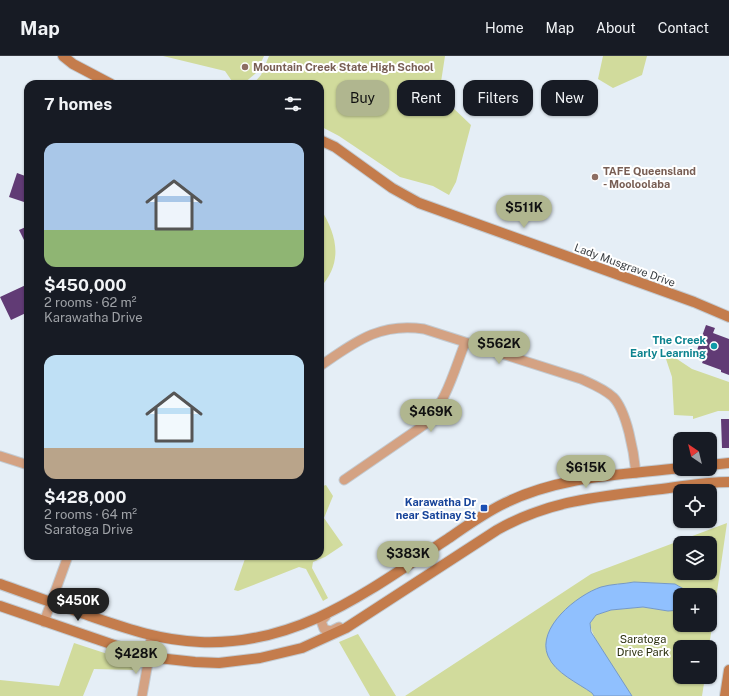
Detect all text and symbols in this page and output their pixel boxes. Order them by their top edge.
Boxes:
text: Map [20,17,60,39]
text: Home [485,20,524,36]
text: Map [546,20,574,36]
text: About [596,20,636,36]
text: Contact [658,20,709,36]
place label: Mountain Creek State High School [253,61,434,73]
marker: Mountain Creek State High School [240,62,250,72]
chip: Buy [336,80,389,116]
chip: Rent [397,80,455,116]
chip: Filters [463,80,533,116]
chip: New [541,80,598,116]
icon: filters [282,93,304,115]
text: 7 homes [44,94,112,114]
place label: TAFE Queensland - Mooloolaba [603,165,696,190]
icon: home [138,169,210,241]
marker: TAFE Queensland - Mooloolaba [590,172,600,182]
pin: $511K [496,195,552,229]
text: $511K [505,200,543,215]
street label: Lady Musgrave Drive [573,241,677,289]
text: $450,000 [44,275,126,295]
text: 2 rooms · 62 m² [44,295,137,310]
text: Karawatha Drive [44,310,143,325]
pin: $562K [471,331,527,365]
place label: The Creek Early Learning [630,334,707,359]
text: $562K [477,336,521,351]
marker: The Creek Early Learning [709,341,719,351]
icon: home [138,381,210,453]
pin: $469K [403,399,459,433]
text: $469K [409,404,453,419]
north arrow [673,432,717,476]
map controls [673,432,717,684]
pin: $615K [558,455,614,489]
text: $615K [565,460,607,475]
button: locate [673,484,717,528]
text: $428,000 [44,487,126,507]
place label: Karawatha Dr near Satinay St [396,496,476,521]
marker: Karawatha Dr near Satinay St [479,503,489,513]
text: 2 rooms · 64 m² [44,507,137,522]
text: Saratoga Drive [44,522,133,537]
button: layers [673,536,717,580]
pin: $383K [380,541,436,575]
text: $383K [386,546,430,561]
pin: $450K [50,588,106,622]
button: + [673,588,717,632]
text: $450K [56,593,100,608]
park label: Saratoga Drive Park [617,633,669,658]
button: − [673,640,717,684]
pin: $428K [108,641,164,675]
text: $428K [114,646,158,661]

